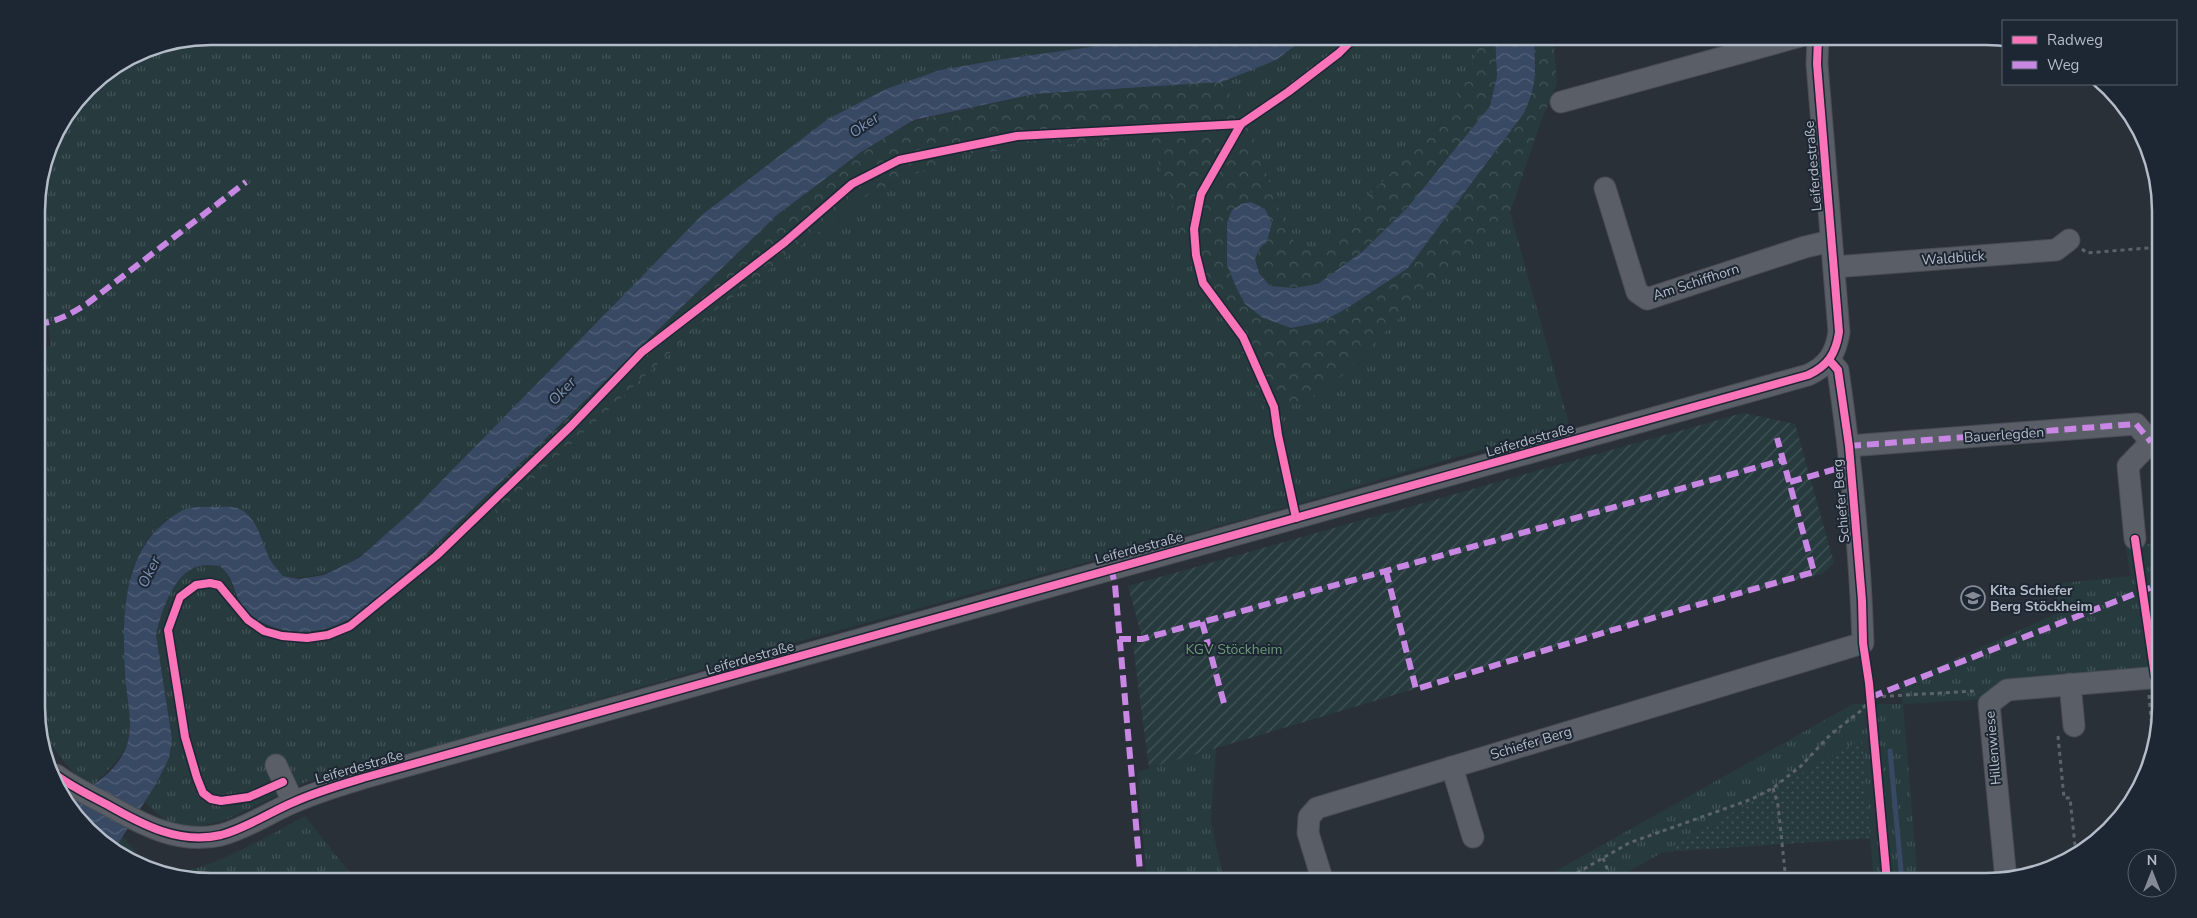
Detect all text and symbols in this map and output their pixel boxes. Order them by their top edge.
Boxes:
legend [2002,20,2177,85]
text: Radweg [2047,30,2103,50]
text: Weg [2047,55,2079,75]
water label: Oker [845,107,883,142]
street label: Leiferdestraße [1800,120,1826,212]
street label: Waldblick [1921,246,1986,270]
street label: Am Schiffhorn [1650,259,1742,305]
water label: Oker [544,372,581,410]
street label: Leiferdestraße [1484,418,1576,462]
street label: Bauerlegden [1963,423,2045,447]
street label: Schiefer Berg [1828,458,1854,544]
street label: Leiferdestraße [1093,527,1185,569]
water label: Oker [133,553,165,591]
place label: Kita Schiefer Berg Stöckheim [1990,581,2093,616]
school or university icon: Kita Schiefer Berg Stöckheim [1960,585,1986,611]
street label: Leiferdestraße [704,636,796,680]
park label: KGV Stöckheim [1186,640,1282,659]
street label: Hillenwiese [1980,710,2006,786]
street label: Schiefer Berg [1488,722,1574,764]
street label: Leiferdestraße [313,745,405,789]
north arrow [2127,848,2177,898]
text: N [2147,851,2157,870]

